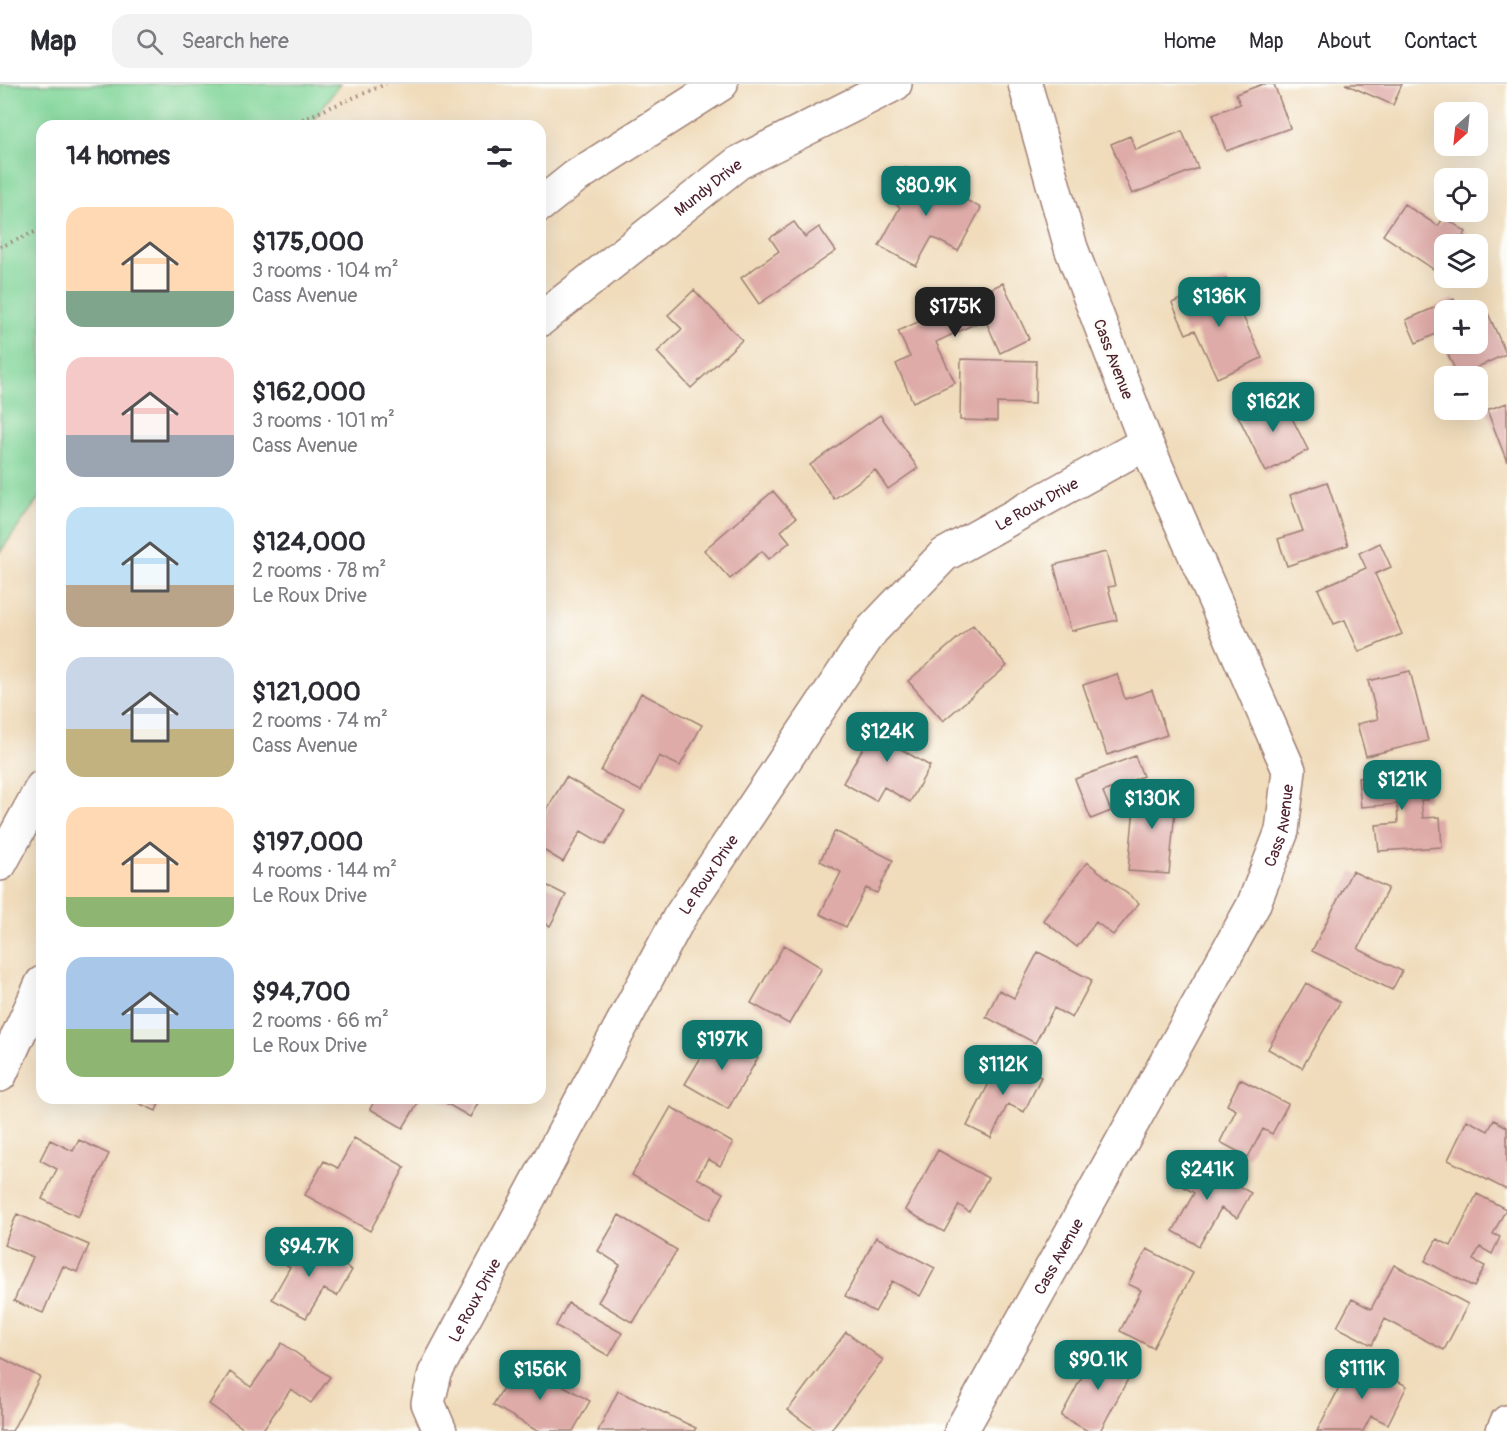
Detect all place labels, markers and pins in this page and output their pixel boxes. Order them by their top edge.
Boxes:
pin: $80.9K [877,166,975,217]
pin: $136K [1177,277,1261,328]
pin: $175K [913,287,997,338]
pin: $162K [1231,382,1315,433]
pin: $124K [845,712,929,763]
pin: $121K [1360,760,1444,811]
pin: $130K [1110,779,1194,830]
pin: $197K [680,1020,764,1071]
pin: $112K [961,1045,1045,1096]
pin: $241K [1165,1150,1249,1201]
pin: $94.7K [260,1227,358,1278]
pin: $90.1K [1049,1340,1147,1391]
pin: $111K [1320,1349,1404,1400]
pin: $156K [498,1350,582,1401]

